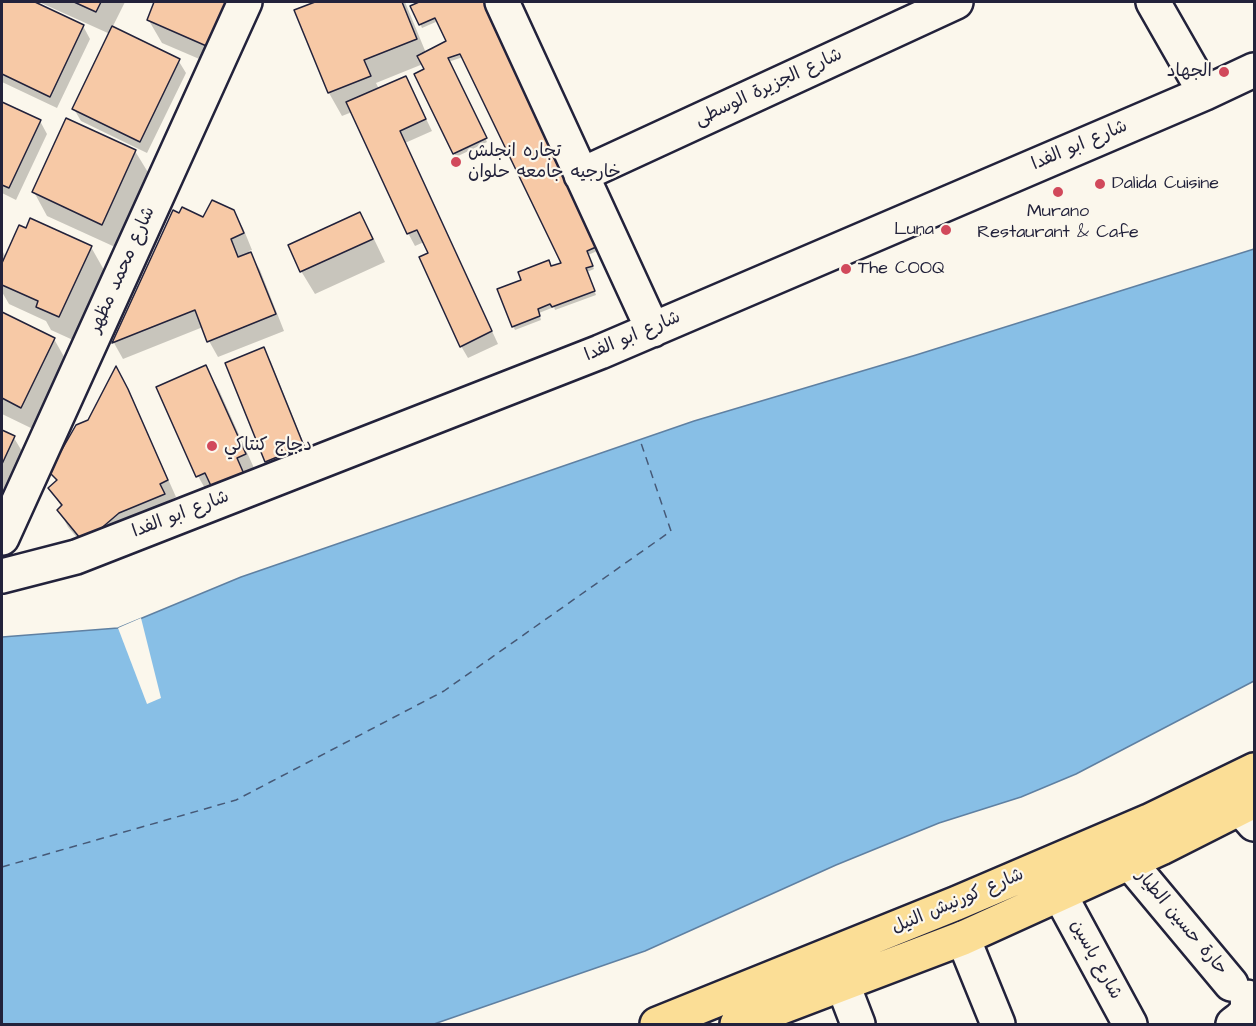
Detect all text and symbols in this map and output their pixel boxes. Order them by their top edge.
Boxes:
street label: شارع الجزيرة الوسطى [692,44,846,132]
place label: الجهاد [1167,61,1212,83]
marker: الجهاد [1217,65,1231,79]
street label: شارع ابو الفدا [1029,116,1131,176]
place label: تجاره انجلش خارجيه جامعه حلوان [468,141,621,184]
marker: تجاره انجلش خارجيه جامعه حلوان [449,155,463,169]
place label: Dalida Cuisine [1112,173,1219,195]
marker: Dalida Cuisine [1093,177,1107,191]
marker: Murano Restaurant & Cafe [1051,185,1065,199]
place label: Murano Restaurant & Cafe [977,201,1139,244]
street label: شارع محمد مظهر [86,204,160,336]
place label: Luna [894,219,934,241]
marker: Luna [939,223,953,237]
place label: The COOQ [858,258,945,280]
marker: The COOQ [839,262,853,276]
street label: شارع ابو الفدا [582,307,684,367]
place label: دجاج كنتاكي [224,435,312,457]
marker: دجاج كنتاكي [205,439,219,453]
street label: شارع ابو الفدا [129,487,233,543]
street label: شارع كورنيش النيل [889,864,1027,940]
street label: حارة حسين الطيار [1131,866,1231,980]
street label: شارع ياسين [1064,916,1126,1004]

